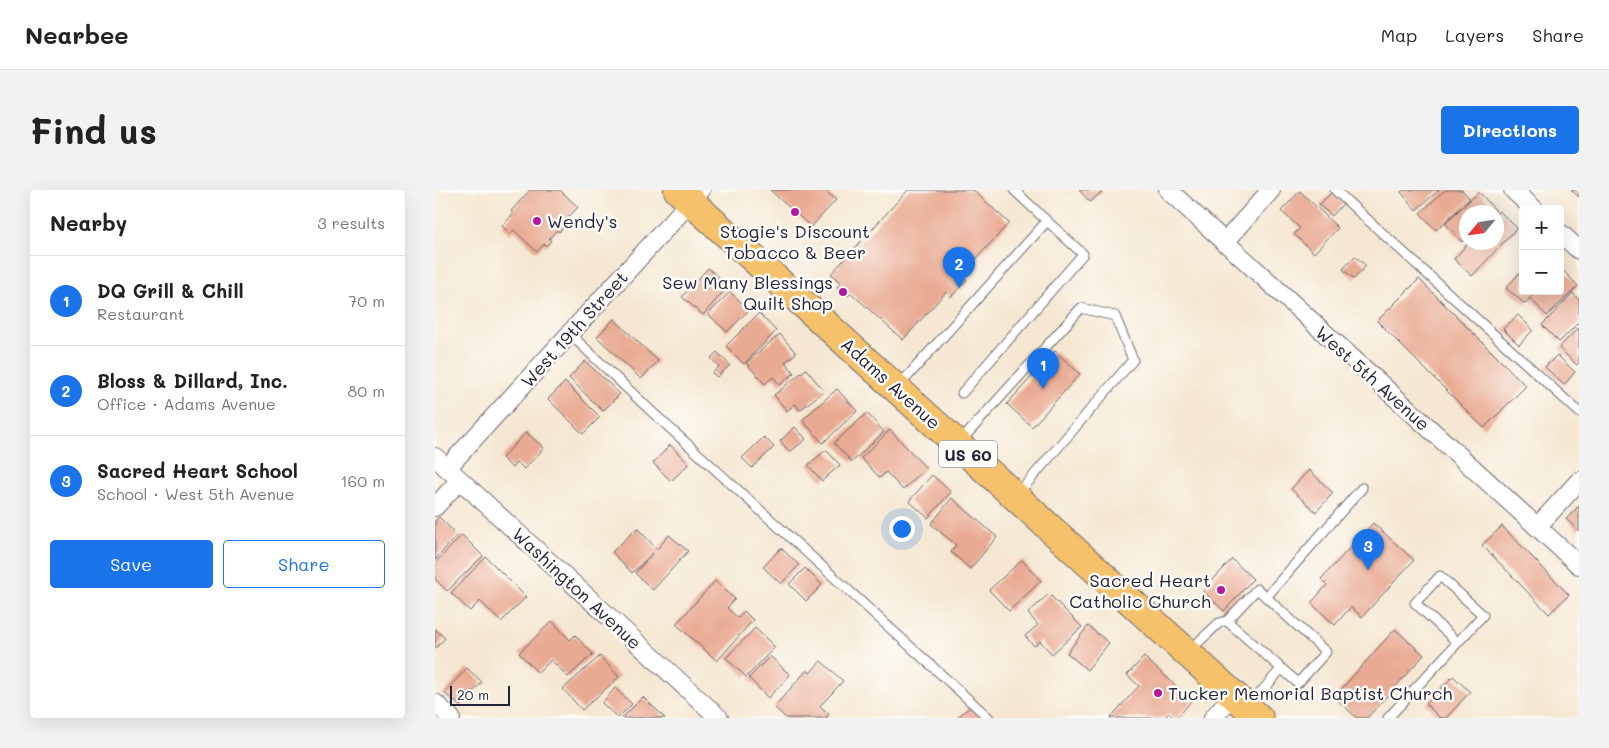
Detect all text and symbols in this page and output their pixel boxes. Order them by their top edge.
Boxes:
text: Nearbee [25,19,129,50]
text: Map [1381,23,1417,47]
text: Layers [1445,23,1504,47]
text: Share [1532,23,1584,47]
button: Directions [1441,106,1579,154]
text: Find us [30,107,157,153]
north arrow [1459,205,1504,250]
map controls [1519,205,1564,295]
button: + [1519,205,1564,250]
marker: Stogie's Discount Tobacco & Beer [789,206,801,218]
text: Nearby [50,209,127,236]
place label: Wendy's [547,209,617,233]
text: 3 results [317,212,385,233]
marker: Wendy's [531,215,543,227]
place label: Stogie's Discount Tobacco & Beer [720,219,870,264]
pin: 2 [943,247,975,288]
button: − [1519,250,1564,295]
street label: West 19th Street [515,266,633,392]
place label: Sew Many Blessings Quilt Shop [662,270,833,315]
text: DQ Grill & Chill [97,278,244,303]
marker: Sew Many Blessings Quilt Shop [837,286,849,298]
text: 1 [62,290,70,311]
text: 70 m [348,290,385,311]
text: Restaurant [97,303,185,324]
street label: West 5th Avenue [1311,320,1435,436]
street label: Adams Avenue [836,332,946,434]
pin: 1 [1027,348,1059,389]
text: Bloss & Dillard, Inc. [97,368,288,393]
text: 2 [62,380,70,401]
text: 80 m [348,380,385,401]
text: Office · Adams Avenue [97,393,276,414]
road number: US 60 [939,440,997,468]
text: Sacred Heart School [97,458,298,483]
text: 3 [61,470,71,491]
text: 160 m [340,470,385,491]
text: School · West 5th Avenue [97,483,294,504]
your location [889,516,915,542]
street label: Washington Avenue [507,522,647,654]
pin: 3 [1352,529,1384,570]
button: Save [50,540,213,588]
button: Share [223,540,385,588]
place label: Sacred Heart Catholic Church [1069,568,1211,613]
marker: Sacred Heart Catholic Church [1215,584,1227,596]
place label: Tucker Memorial Baptist Church [1168,681,1452,705]
scale bar [450,683,510,706]
text: 20 m [457,685,489,704]
marker: Tucker Memorial Baptist Church [1152,687,1164,699]

